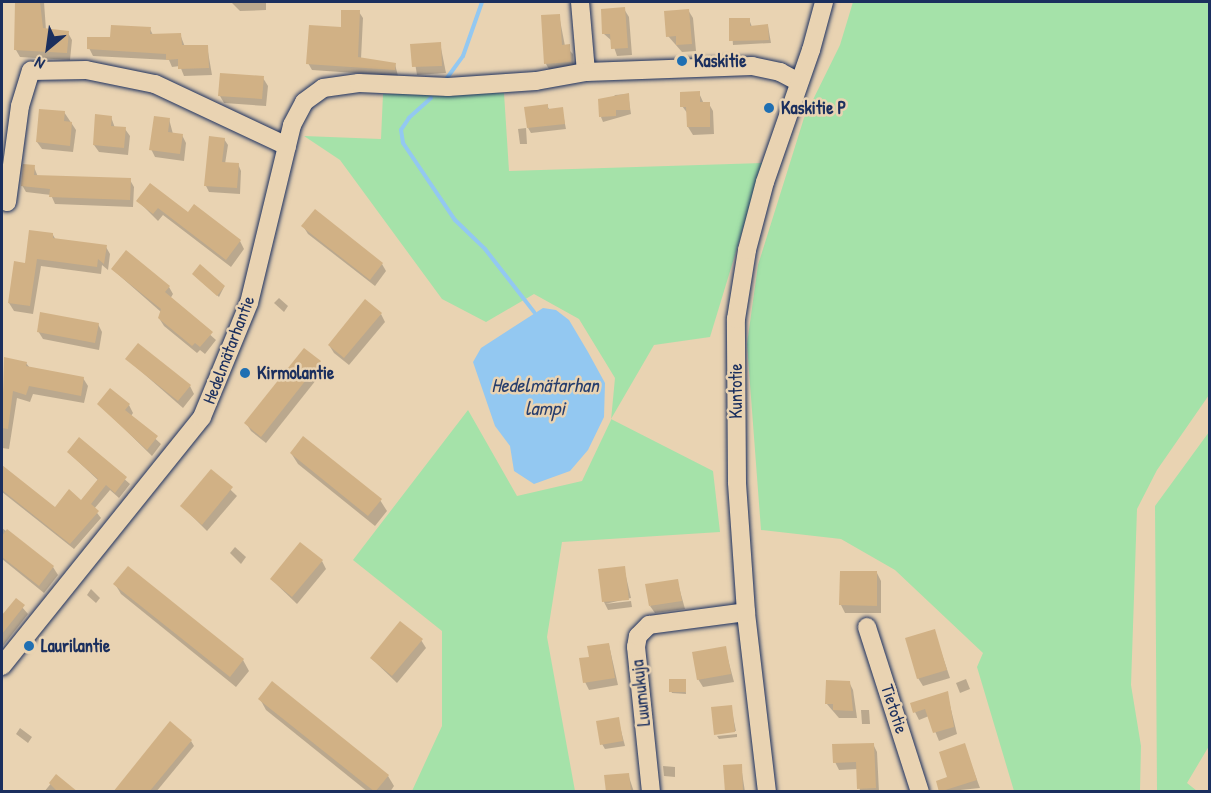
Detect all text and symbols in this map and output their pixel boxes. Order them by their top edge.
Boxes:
north arrow [18,18,78,78]
place label: Kaskitie [694,50,746,72]
text: N [30,52,48,75]
marker: Kaskitie [675,54,689,68]
place label: Kaskitie P [781,97,846,119]
marker: Kaskitie P [762,101,776,115]
street label: Hedelmätarhantie [198,293,260,407]
place label: Kirmolantie [257,362,334,384]
street label: Kuntotie [725,363,747,419]
marker: Kirmolantie [238,366,252,380]
water label: Hedelmätarhan lampi [491,373,599,420]
place label: Laurilantie [41,635,110,657]
marker: Laurilantie [22,639,36,653]
street label: Luumukuja [627,659,655,727]
street label: Tietotie [876,682,912,736]

